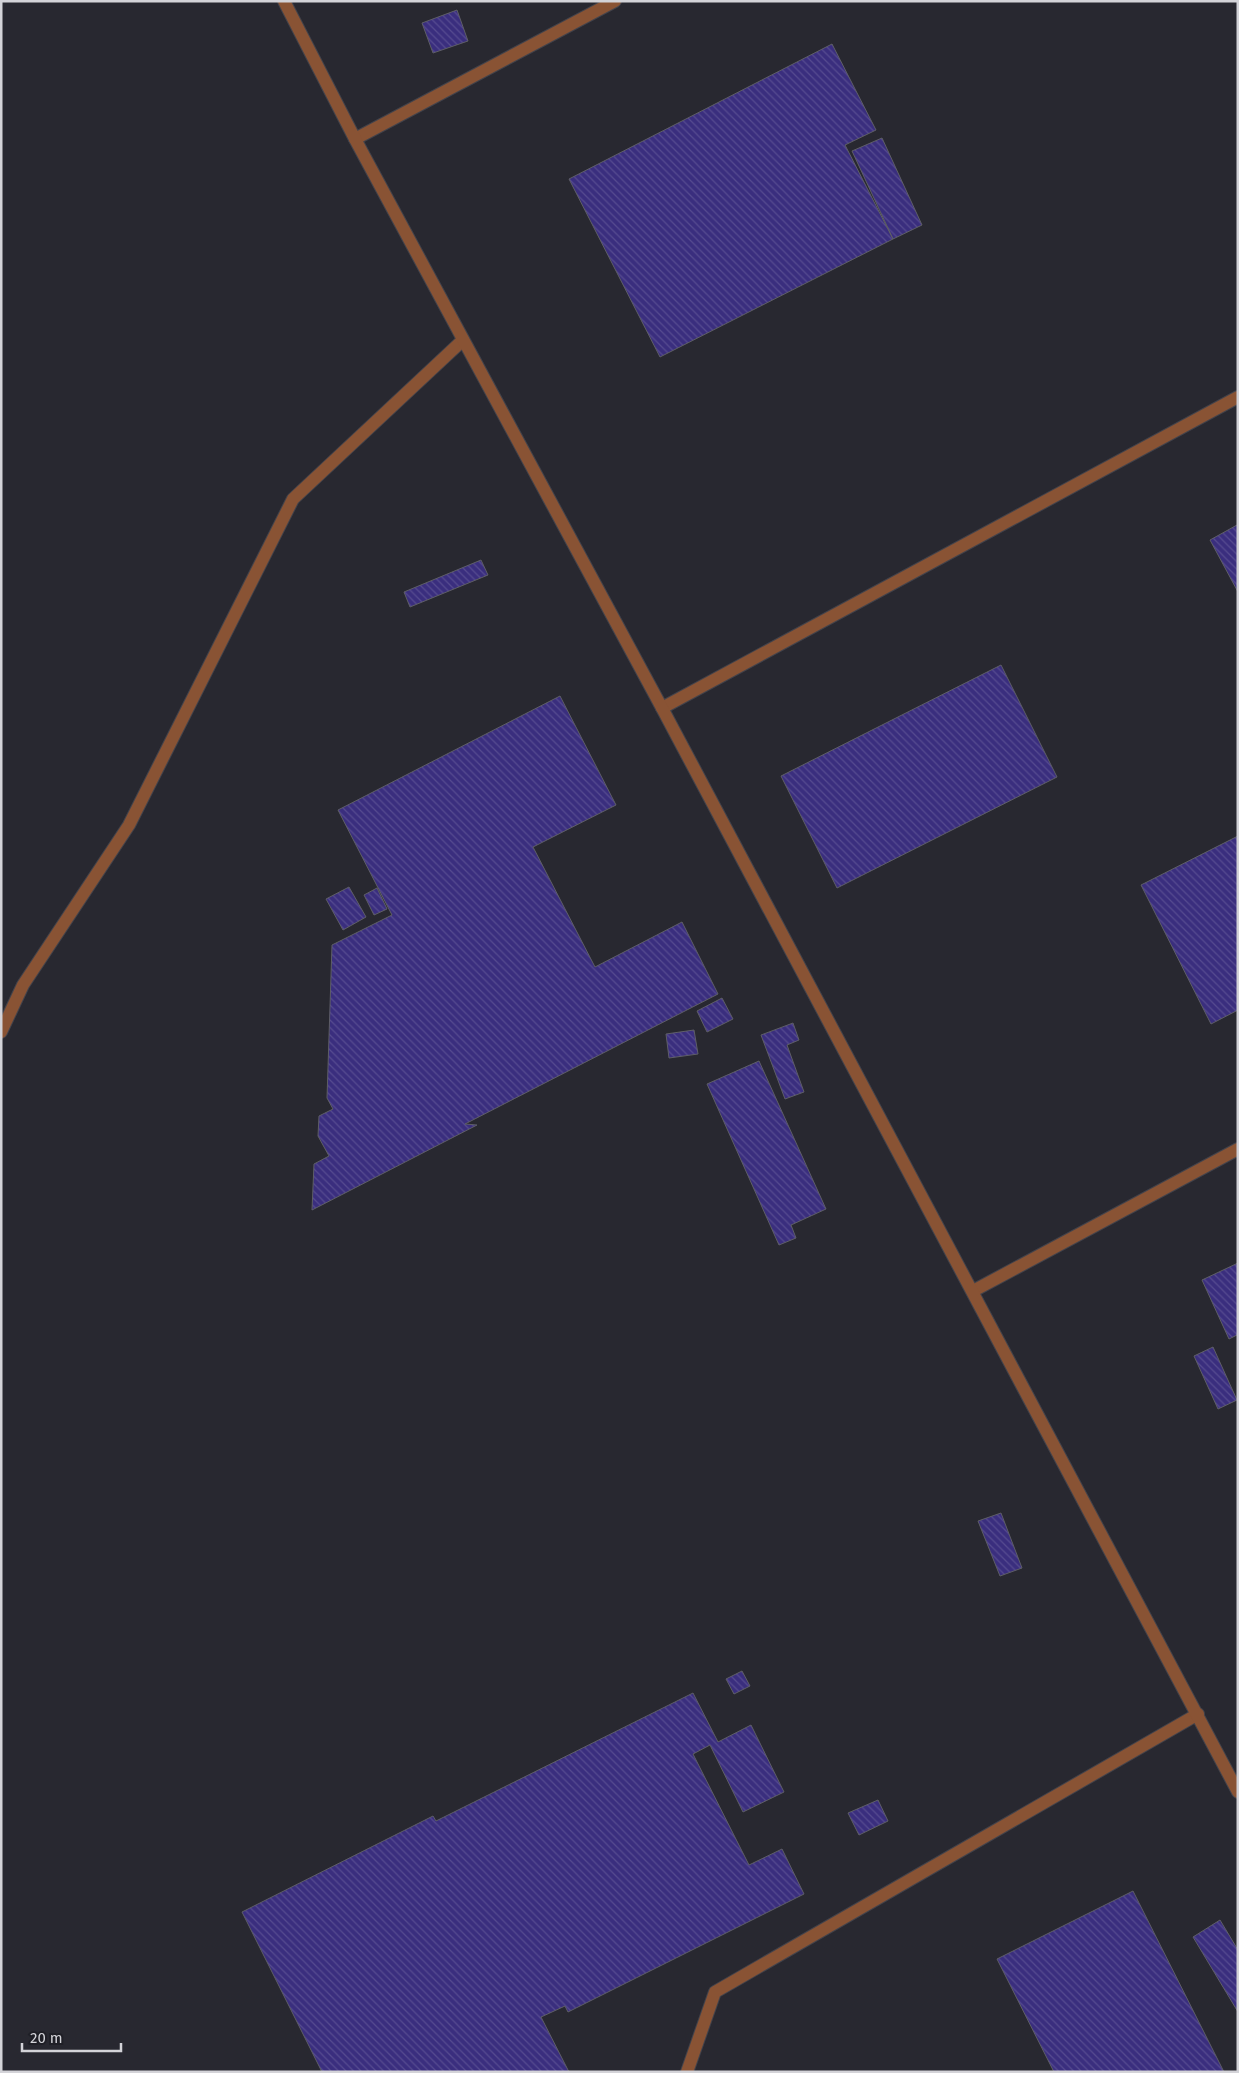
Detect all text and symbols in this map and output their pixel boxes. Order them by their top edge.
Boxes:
scale bar [22,2020,121,2052]
text: 20 m [30,2029,63,2047]

